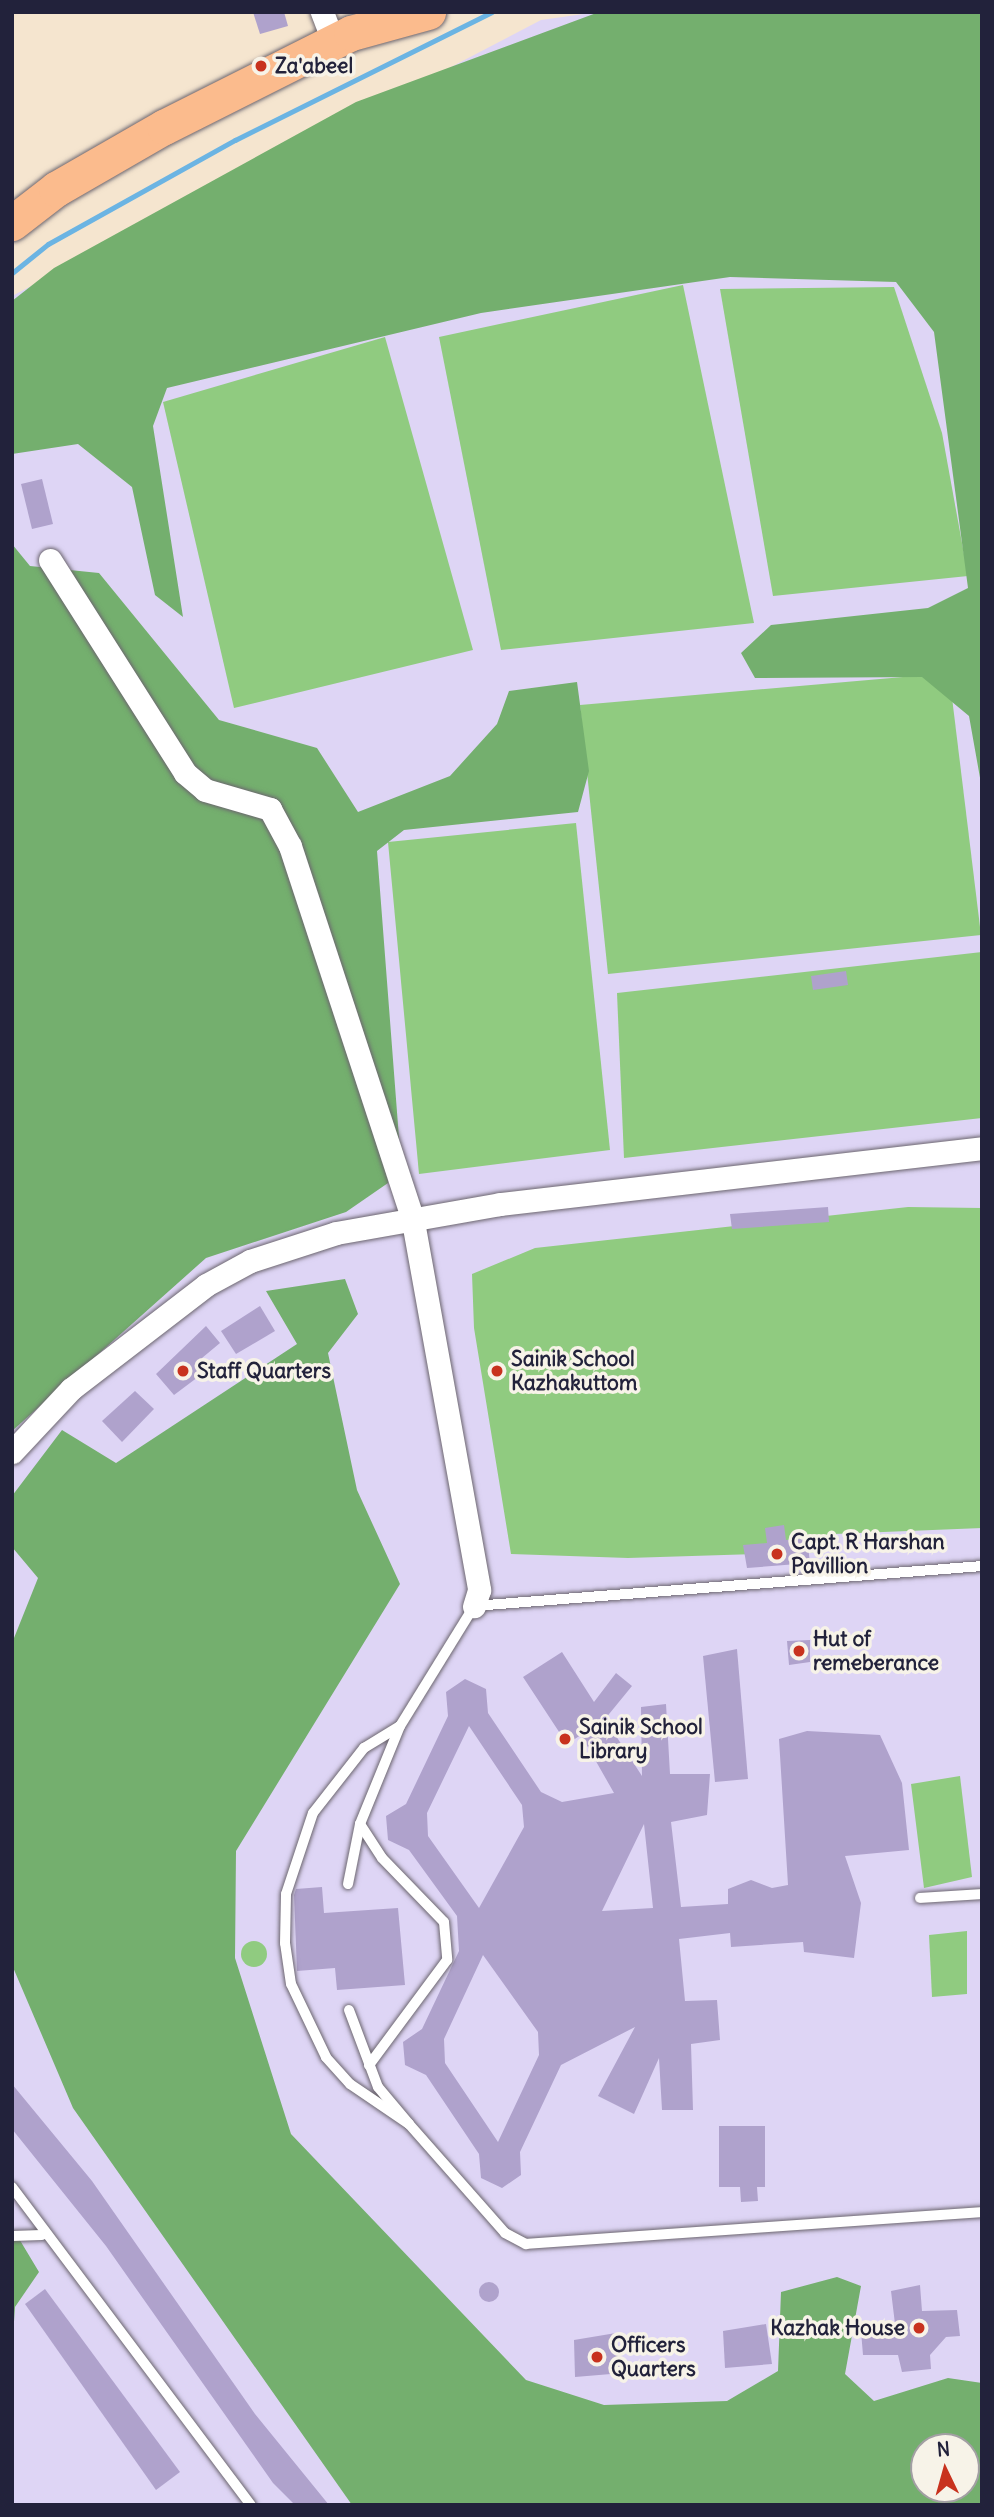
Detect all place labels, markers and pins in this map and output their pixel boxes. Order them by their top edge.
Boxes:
place label: Za'abeel [275,53,353,79]
marker: Za'abeel [253,58,269,74]
place label: Sainik School Kazhakuttom [511,1346,637,1396]
place label: Staff Quarters [197,1358,331,1384]
marker: Staff Quarters [175,1363,191,1379]
marker: Sainik School Kazhakuttom [489,1363,505,1379]
place label: Capt. R Harshan Pavillion [791,1529,945,1579]
marker: Capt. R Harshan Pavillion [769,1546,785,1562]
place label: Hut of remeberance [813,1626,939,1676]
marker: Hut of remeberance [791,1643,807,1659]
place label: Sainik School Library [579,1714,703,1764]
marker: Sainik School Library [557,1731,573,1747]
place label: Kazhak House [770,2315,905,2341]
marker: Kazhak House [911,2320,927,2336]
place label: Officers Quarters [611,2332,696,2382]
marker: Officers Quarters [589,2349,605,2365]

